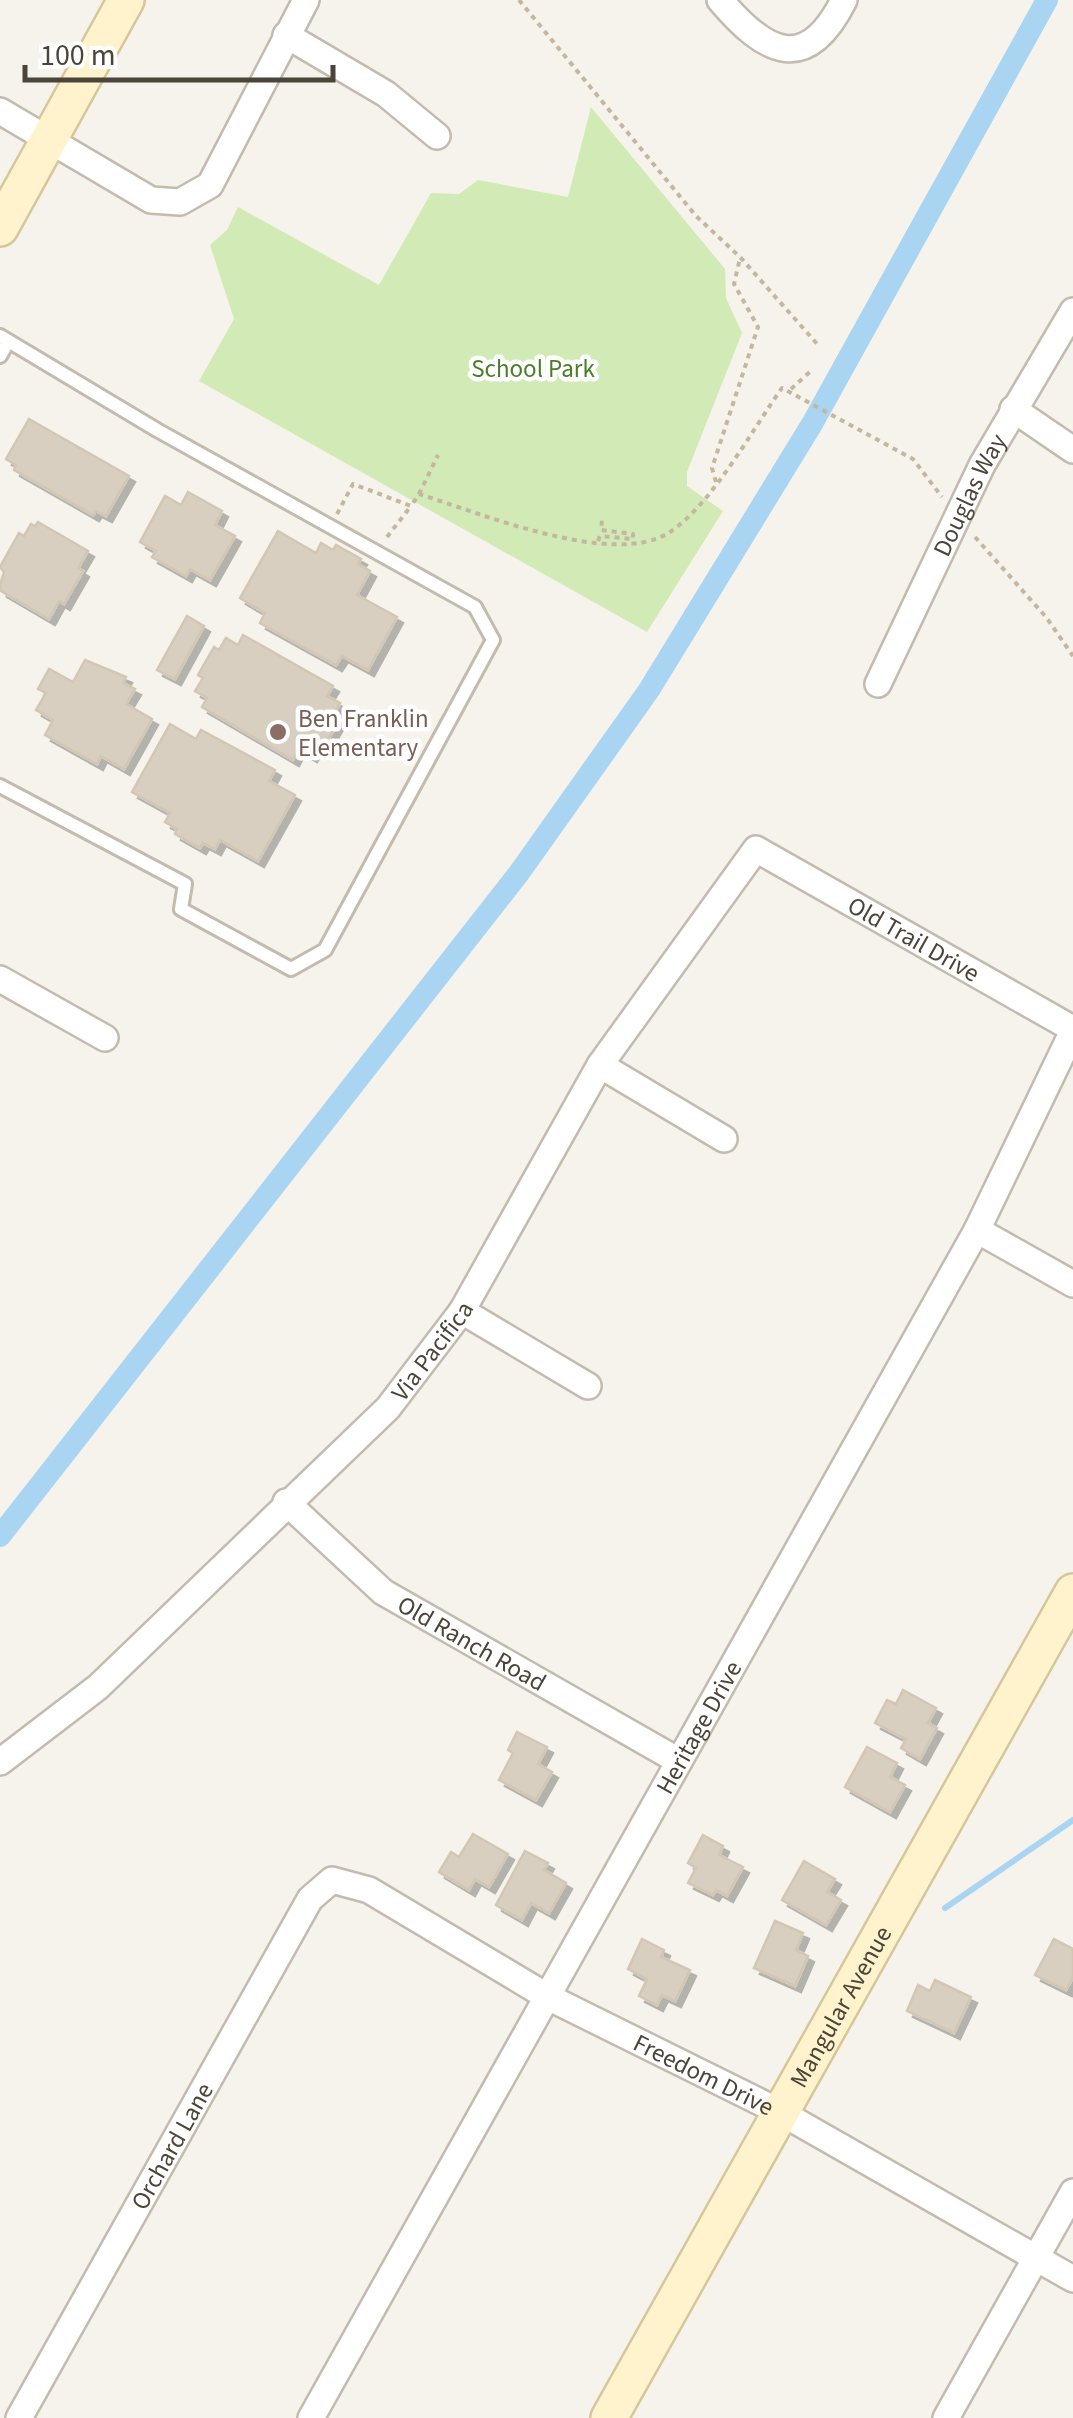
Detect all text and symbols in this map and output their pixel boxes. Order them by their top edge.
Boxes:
scale bar [25,20,332,82]
text: 100 m [40,34,116,77]
park label: School Park [471,351,595,387]
street label: Douglas Way [924,427,1016,563]
place label: Ben Franklin Elementary [298,701,429,766]
marker: Ben Franklin Elementary [267,721,289,743]
street label: Old Trail Drive [841,888,986,991]
street label: Via Pacifica [383,1295,483,1409]
street label: Old Ranch Road [391,1587,553,1701]
street label: Heritage Drive [647,1654,751,1801]
street label: Mangular Avenue [781,1919,901,2094]
street label: Freedom Drive [627,2025,780,2125]
street label: Orchard Lane [122,2076,223,2217]

